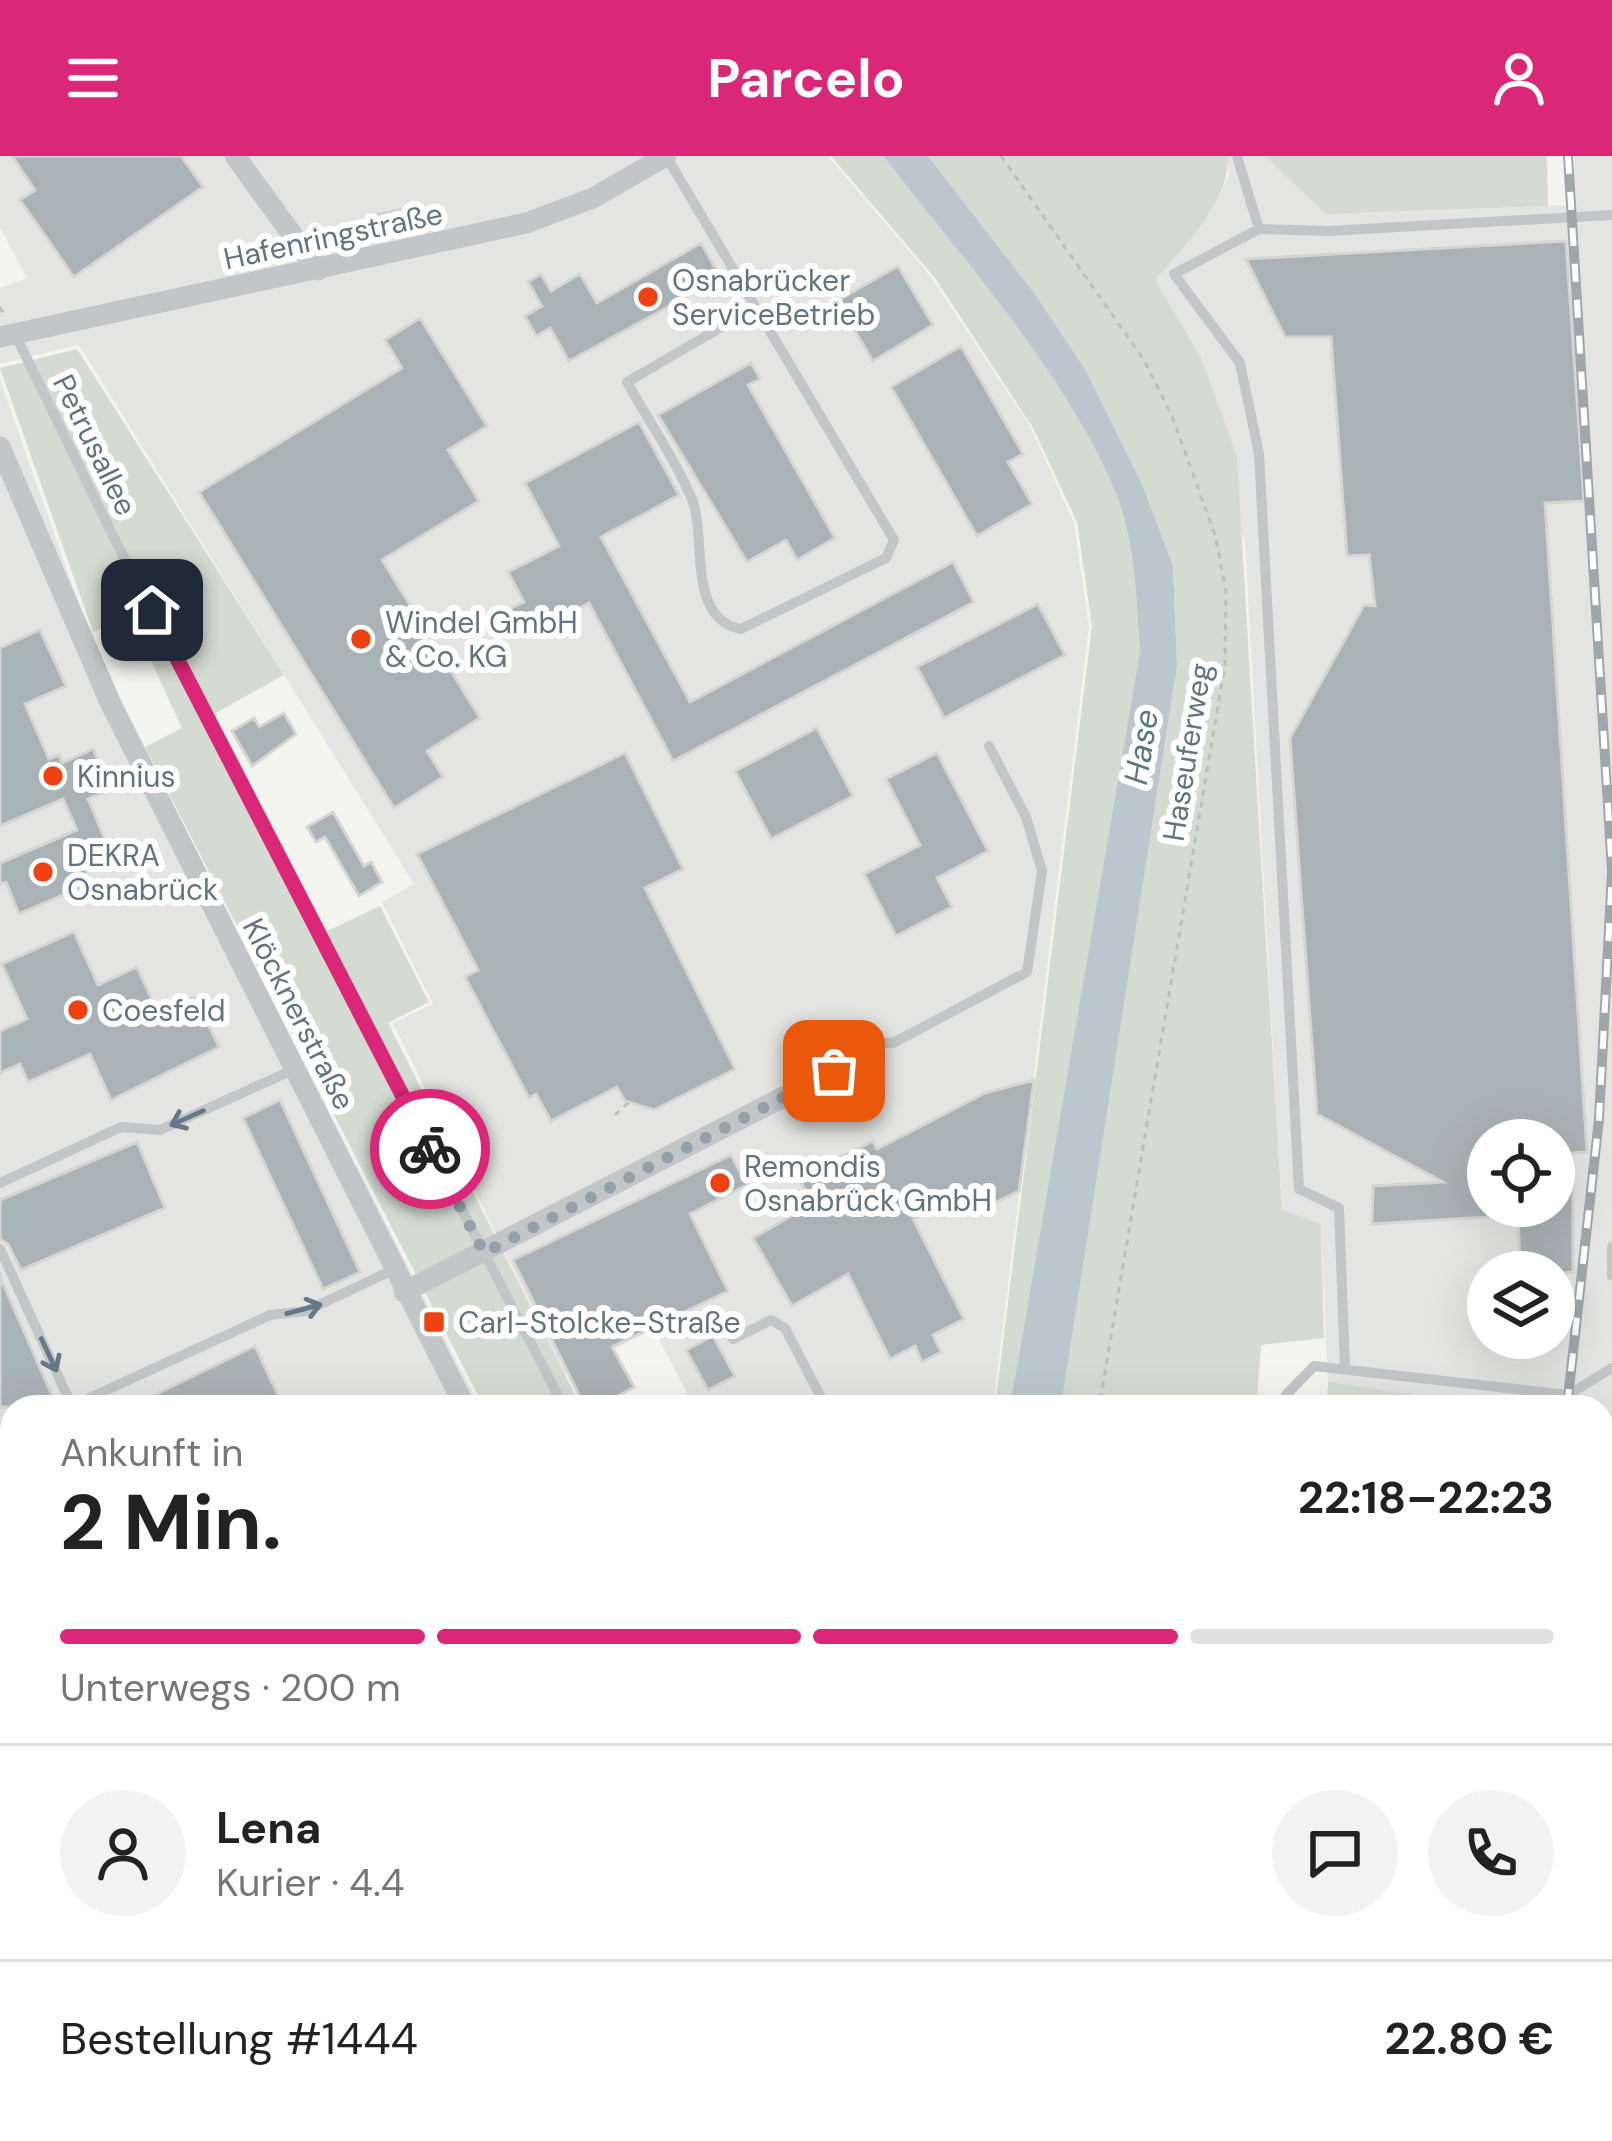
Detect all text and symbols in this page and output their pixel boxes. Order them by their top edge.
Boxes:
text: Parcelo [707,43,905,114]
icon: menu [60,45,126,111]
icon: person [1486,45,1552,111]
street label: Hafenringstraße [220,194,446,278]
place label: Osnabrücker ServiceBetrieb [672,261,875,334]
marker: Osnabrücker ServiceBetrieb [635,284,661,310]
street label: Petrusallee [44,368,146,522]
pin [101,559,203,661]
icon: home [119,577,185,643]
place label: Windel GmbH & Co. KG [385,603,578,676]
marker: Windel GmbH & Co. KG [348,626,374,652]
street label: Haseuferweg [1154,660,1220,844]
water label: Hase [1114,706,1168,788]
place label: Kinnius [77,757,176,796]
marker: Kinnius [40,763,66,789]
place label: DEKRA Osnabrück [67,836,218,909]
marker: DEKRA Osnabrück [30,859,56,885]
street label: Klöcknerstraße [234,912,364,1116]
place label: Coesfeld [102,991,226,1030]
marker: Coesfeld [65,997,91,1023]
pin [783,1020,885,1122]
icon: bag [801,1038,867,1104]
courier [370,1089,490,1209]
one-way arrow [169,1108,205,1130]
icon: bike [397,1116,463,1182]
map controls [1467,1119,1575,1359]
button: locate [1467,1119,1575,1227]
place label: Remondis Osnabrück GmbH [744,1147,992,1220]
marker: Remondis Osnabrück GmbH [707,1170,733,1196]
button: layers [1467,1251,1575,1359]
one-way arrow [284,1296,322,1318]
place label: Carl-Stolcke-Straße [458,1303,741,1342]
marker: Carl-Stolcke-Straße [421,1309,447,1335]
one-way arrow [39,1337,61,1373]
text: Ankunft in [60,1427,243,1478]
text: 22:18–22:23 [1298,1468,1554,1527]
text: 2 Min. [60,1472,282,1573]
text: Unterwegs · 200 m [60,1662,401,1713]
button: person [60,1790,186,1916]
button: chat [1272,1790,1398,1916]
button: phone [1428,1790,1554,1916]
text: Lena [216,1798,321,1857]
text: Kurier · 4.4 [216,1857,404,1908]
text: Bestellung #1444 [60,2009,418,2068]
text: 22.80 € [1384,2009,1554,2068]

